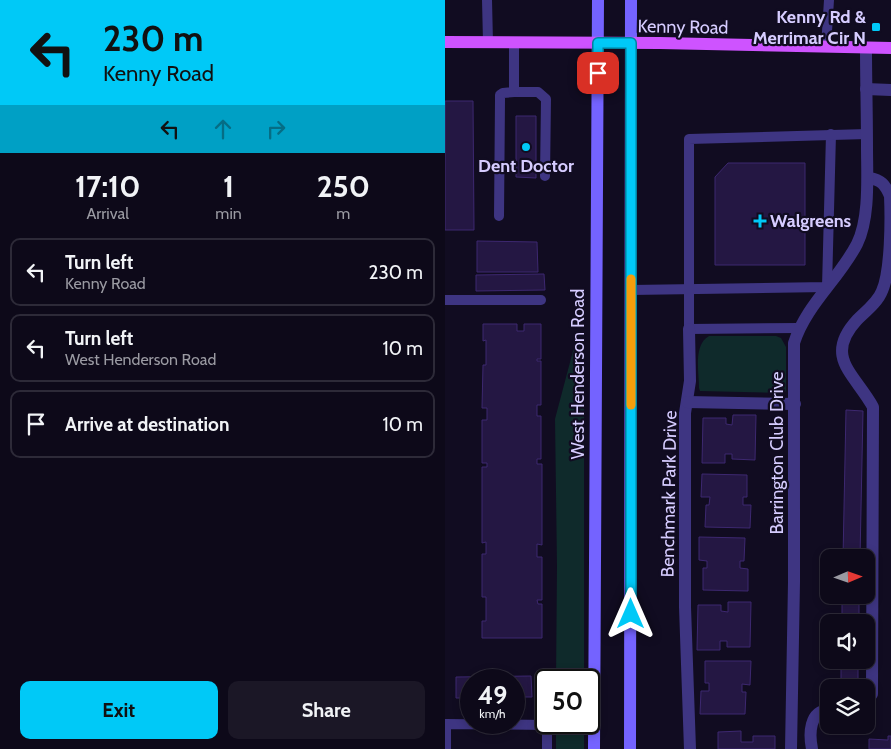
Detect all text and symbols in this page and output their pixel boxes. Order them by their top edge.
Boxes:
place label: Kenny Rd & Merrimar Cir N [753,6,867,49]
street label: Kenny Road [637,15,729,39]
text: 230 m [103,17,203,60]
icon: left [20,20,85,85]
marker: Kenny Rd & Merrimar Cir N [870,21,882,33]
pin [577,52,619,94]
icon: arrive [584,59,612,87]
text: Kenny Road [103,60,214,87]
icon: left [156,115,184,143]
icon: ahead [209,115,237,143]
icon: right [262,115,290,143]
marker: Dent Doctor [520,141,532,153]
place label: Dent Doctor [478,155,574,177]
text: 17:10 [75,168,140,205]
text: 1 [223,168,234,205]
text: 250 [317,168,370,205]
text: Arrival [86,204,129,223]
text: min [215,204,242,223]
text: m [336,204,350,223]
place label: Walgreens [770,210,852,232]
marker: Walgreens [754,215,766,227]
text: Turn left [65,251,133,274]
icon: left [22,258,50,286]
text: 230 m [369,261,423,284]
text: Kenny Road [65,274,146,293]
street label: West Henderson Road [567,289,589,459]
text: Turn left [65,327,133,350]
icon: left [22,334,50,362]
text: 10 m [383,337,423,360]
text: West Henderson Road [65,350,216,369]
street label: Barrington Club Drive [766,372,788,534]
icon: arrive [22,410,50,438]
street label: Benchmark Park Drive [657,410,681,578]
text: Arrive at destination [65,413,229,436]
text: 10 m [383,413,423,436]
north arrow [820,549,875,604]
map controls [820,549,875,734]
position arrow [604,587,656,639]
button: sound [820,614,875,669]
speed limit sign: 50 [535,669,600,734]
button: layers [820,679,875,734]
text: 49 [478,680,507,710]
button: Exit [20,681,218,739]
button: Share [228,681,425,739]
text: km/h [479,706,506,721]

